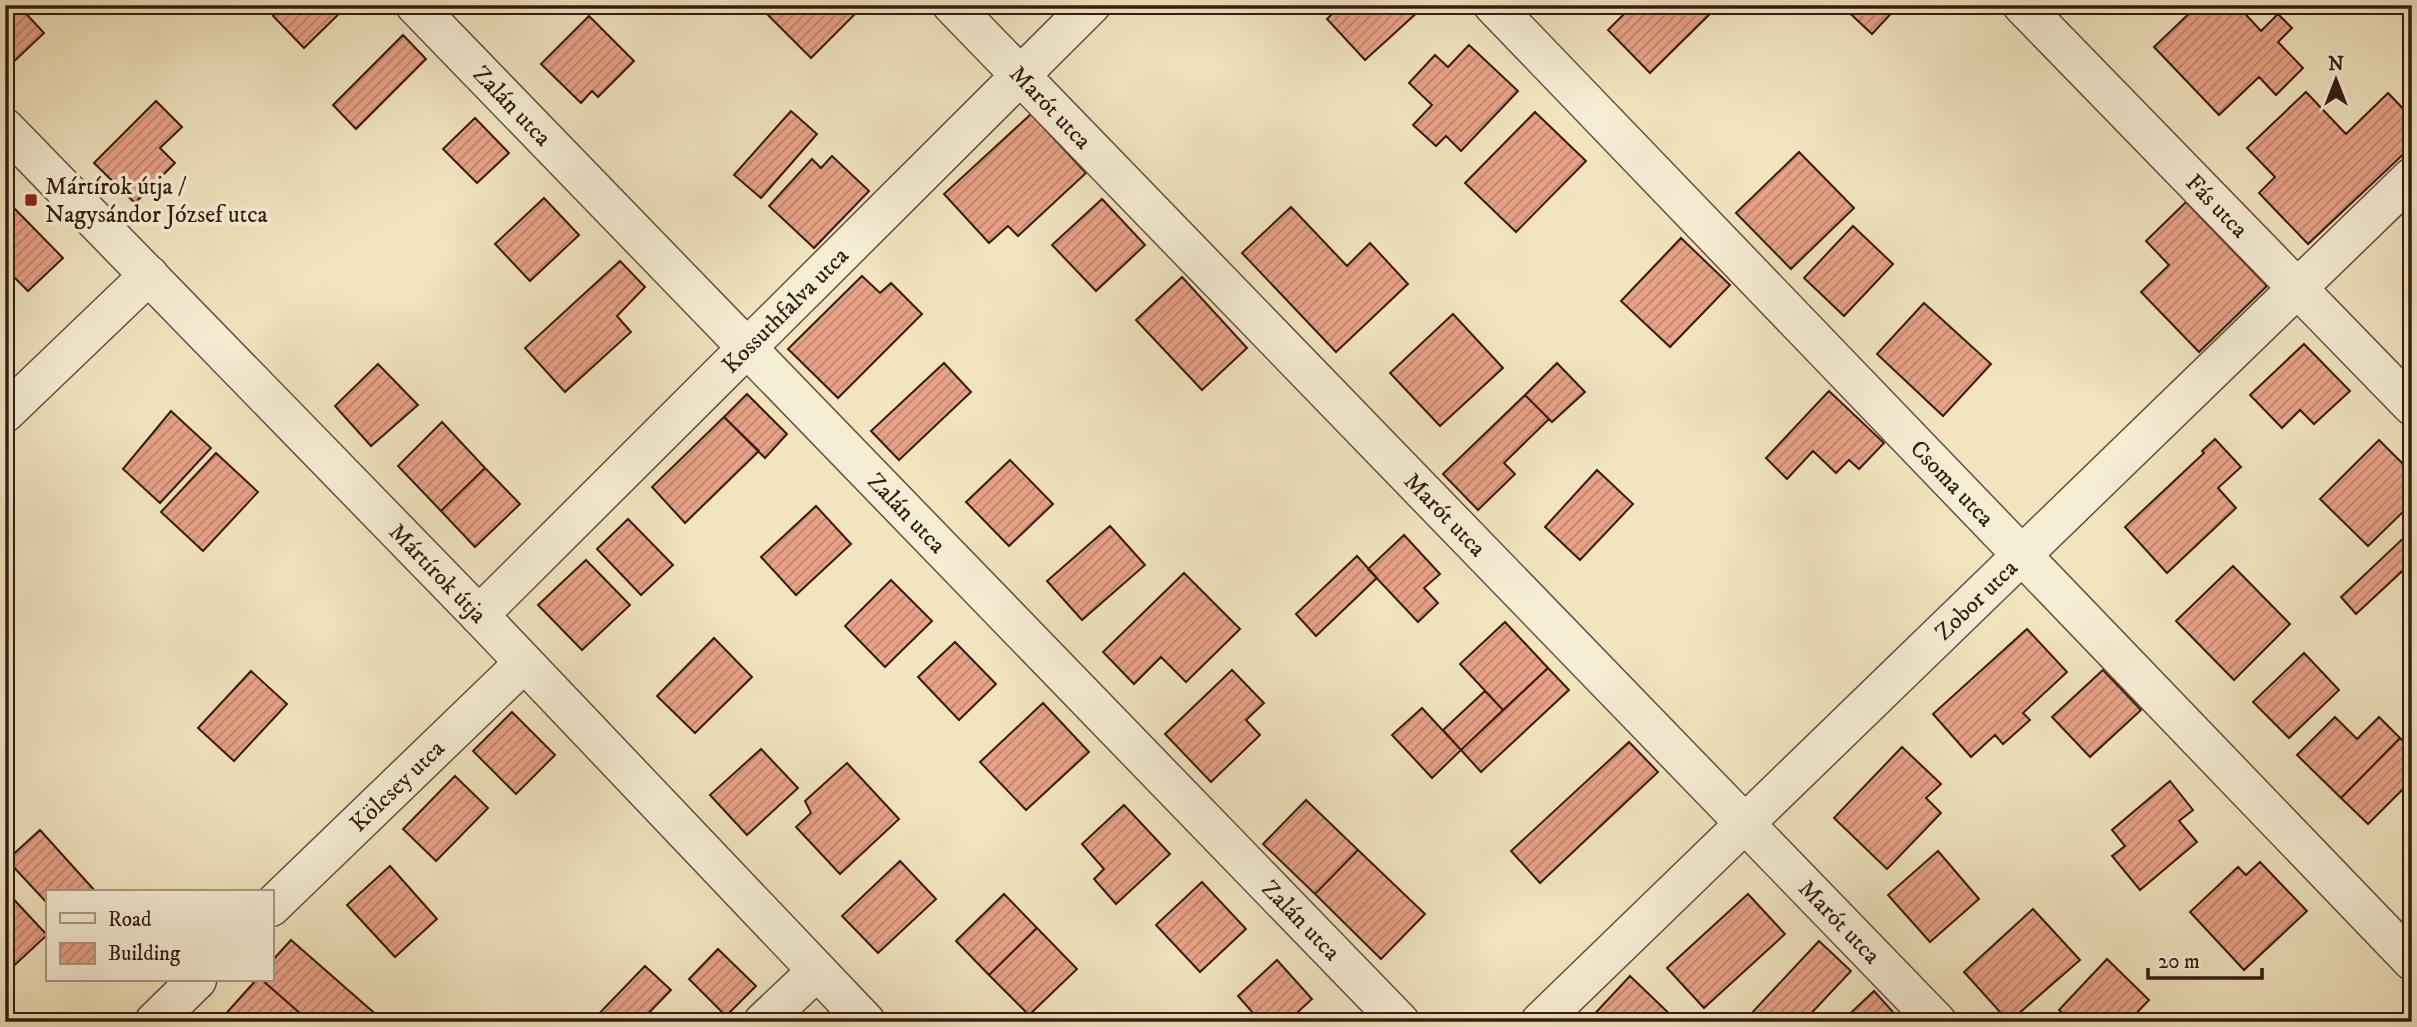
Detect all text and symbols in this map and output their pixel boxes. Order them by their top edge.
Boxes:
north arrow [2302,46,2372,116]
text: N [2328,53,2344,76]
street label: Marót utca [1003,59,1098,157]
street label: Zalán utca [466,60,558,153]
street label: Fás utca [2179,168,2255,245]
place label: Mártírok útja / Nagysándor József utca [45,172,269,230]
marker: Mártírok útja / Nagysándor József utca [23,192,39,208]
street label: Kossuthfalva utca [716,241,856,380]
street label: Csoma utca [1903,434,2001,534]
street label: Zalán utca [860,467,952,561]
street label: Marót utca [1397,467,1493,564]
street label: Mártírok útja [382,517,493,630]
street label: Zobor utca [1929,553,2025,647]
street label: Kölcsey utca [344,733,452,839]
street label: Zalán utca [1255,874,1347,968]
street label: Marót utca [1792,874,1887,971]
legend [46,890,273,982]
text: Road [108,907,152,933]
scale bar [2148,936,2261,980]
text: Building [108,941,181,967]
text: 20 m [2158,949,2200,975]

